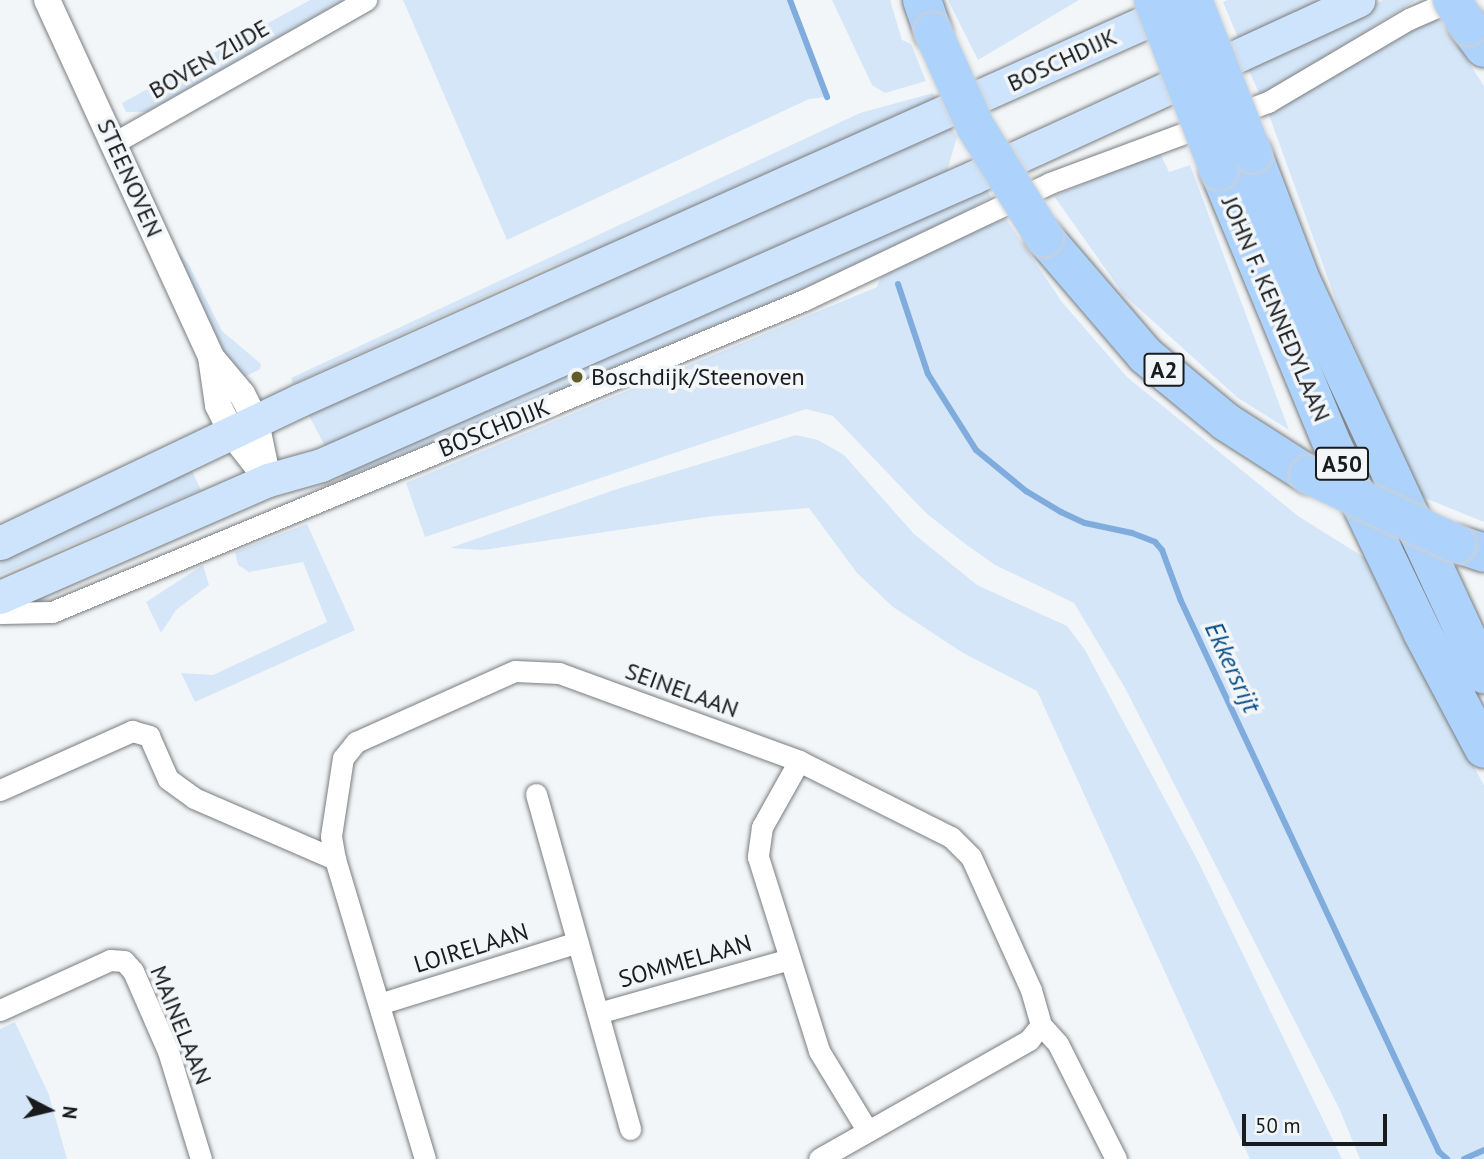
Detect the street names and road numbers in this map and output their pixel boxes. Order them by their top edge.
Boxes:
street label: BOVEN ZIJDE [144,13,274,105]
street label: BOSCHDIJK [1003,22,1121,98]
street label: STEENOVEN [91,114,169,242]
street label: JOHN F. KENNEDYLAAN [1215,191,1337,427]
road number: A2 [1143,350,1185,390]
street label: BOSCHDIJK [434,393,554,463]
road number: A50 [1314,445,1370,484]
street label: SEINELAAN [621,656,743,724]
street label: LOIRELAAN [410,917,532,979]
street label: SOMMELAAN [615,928,755,994]
street label: MAINELAAN [144,961,218,1089]

